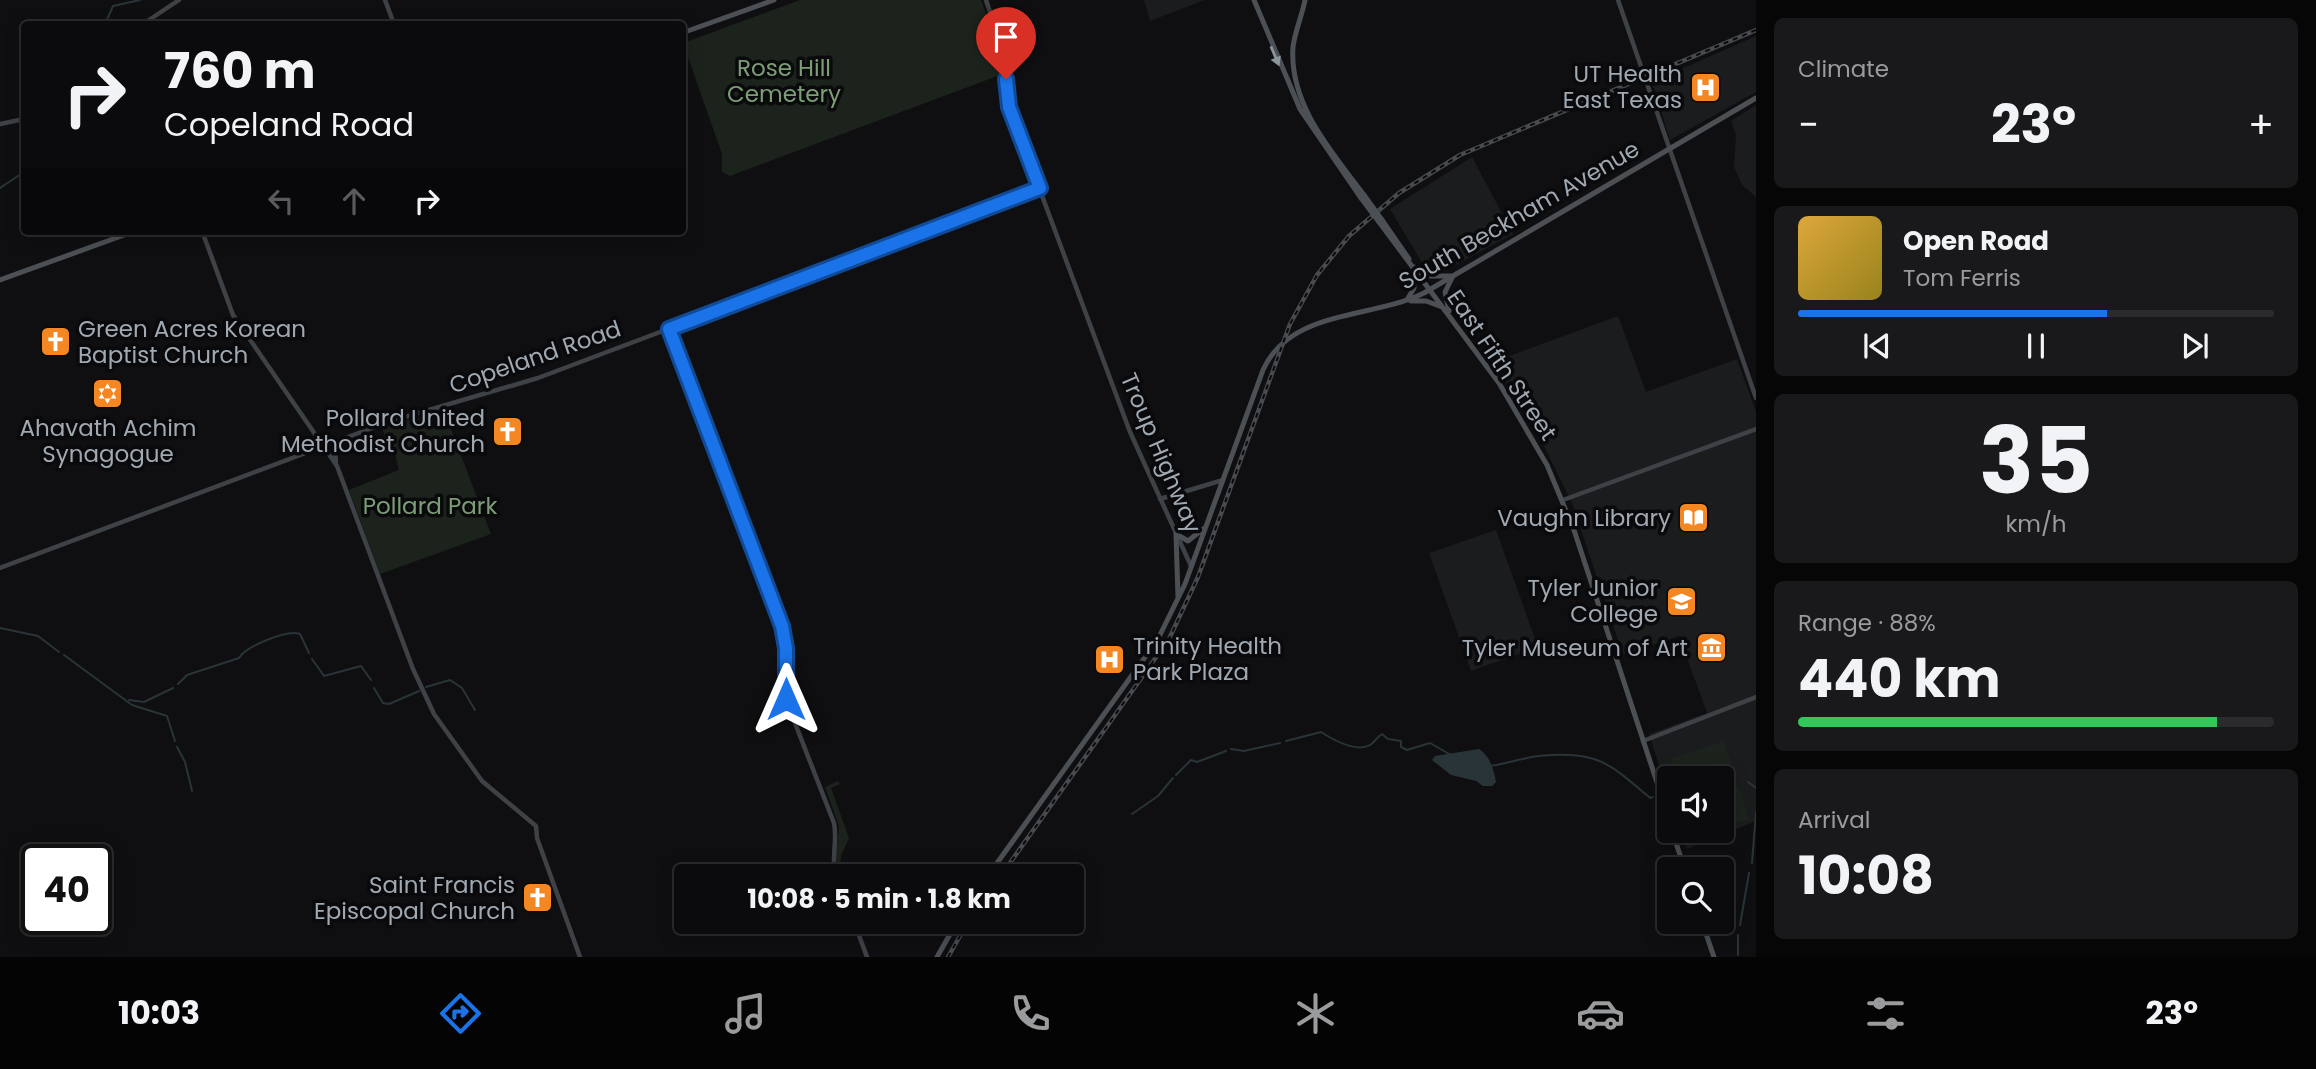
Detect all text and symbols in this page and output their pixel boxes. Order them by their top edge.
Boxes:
pin [976,7,1036,79]
icon: arrive [987,18,1025,56]
text: 760 m [164,37,316,105]
one-way arrow [1270,45,1281,66]
icon: right [49,49,140,140]
park label: Rose Hill Cemetery [727,52,841,110]
text: Climate [1798,53,1889,85]
place label: UT Health East Texas [1563,58,1682,116]
hospital icon: UT Health East Texas [1688,70,1722,104]
text: 23° [1991,88,2076,161]
text: − [1798,98,1819,151]
text: + [2248,98,2274,151]
text: Copeland Road [164,102,414,147]
street label: South Beckham Avenue [1393,133,1645,297]
icon: left [262,182,300,220]
icon: ahead [335,182,373,220]
icon: right [408,182,446,220]
text: Open Road [1903,223,2049,259]
text: Tom Ferris [1903,262,2021,294]
street label: East Fifth Street [1440,283,1564,447]
place label: Green Acres Korean Baptist Church [78,313,306,371]
street label: Copeland Road [445,313,625,401]
church icon: Green Acres Korean Baptist Church [38,325,72,359]
icon: previous [1858,327,1896,365]
icon: pause [2017,327,2055,365]
icon: next [2176,327,2214,365]
street label: Troup Highway [1113,368,1209,538]
synagogue icon: Ahavath Achim Synagogue [91,377,125,411]
text: 35 [1979,397,2093,525]
place label: Pollard United Methodist Church [281,402,485,460]
place label: Ahavath Achim Synagogue [20,412,197,470]
church icon: Pollard United Methodist Church [491,414,525,448]
park label: Pollard Park [363,490,497,522]
library icon: Vaughn Library [1677,501,1711,535]
place label: Vaughn Library [1497,502,1671,534]
text: km/h [2005,508,2067,540]
place label: Tyler Junior College [1527,572,1658,630]
school or university icon: Tyler Junior College [1664,584,1698,618]
text: Range · 88% [1798,607,1936,639]
place label: Trinity Health Park Plaza [1133,630,1282,688]
museum icon: Tyler Museum of Art [1694,631,1728,665]
place label: Tyler Museum of Art [1462,632,1688,664]
hospital icon: Trinity Health Park Plaza [1093,642,1127,676]
text: 440 km [1798,642,2001,715]
position arrow [749,662,823,736]
map controls [1657,766,1734,934]
button: sound [1657,766,1734,843]
text: Arrival [1798,804,1870,836]
text: 10:08 [1798,839,1934,912]
speed limit sign: 40 [21,844,112,935]
button: search [1657,857,1734,934]
place label: Saint Francis Episcopal Church [314,869,515,927]
church icon: Saint Francis Episcopal Church [521,881,555,915]
text: 10:08 · 5 min · 1.8 km [747,881,1011,917]
icon: directions [436,989,485,1038]
icon: music [721,989,770,1038]
icon: phone [1006,989,1055,1038]
icon: climate [1291,989,1340,1038]
icon: car [1576,989,1625,1038]
icon: filters [1861,989,1910,1038]
text: 10:03 [118,990,200,1035]
text: 23° [2146,990,2198,1035]

